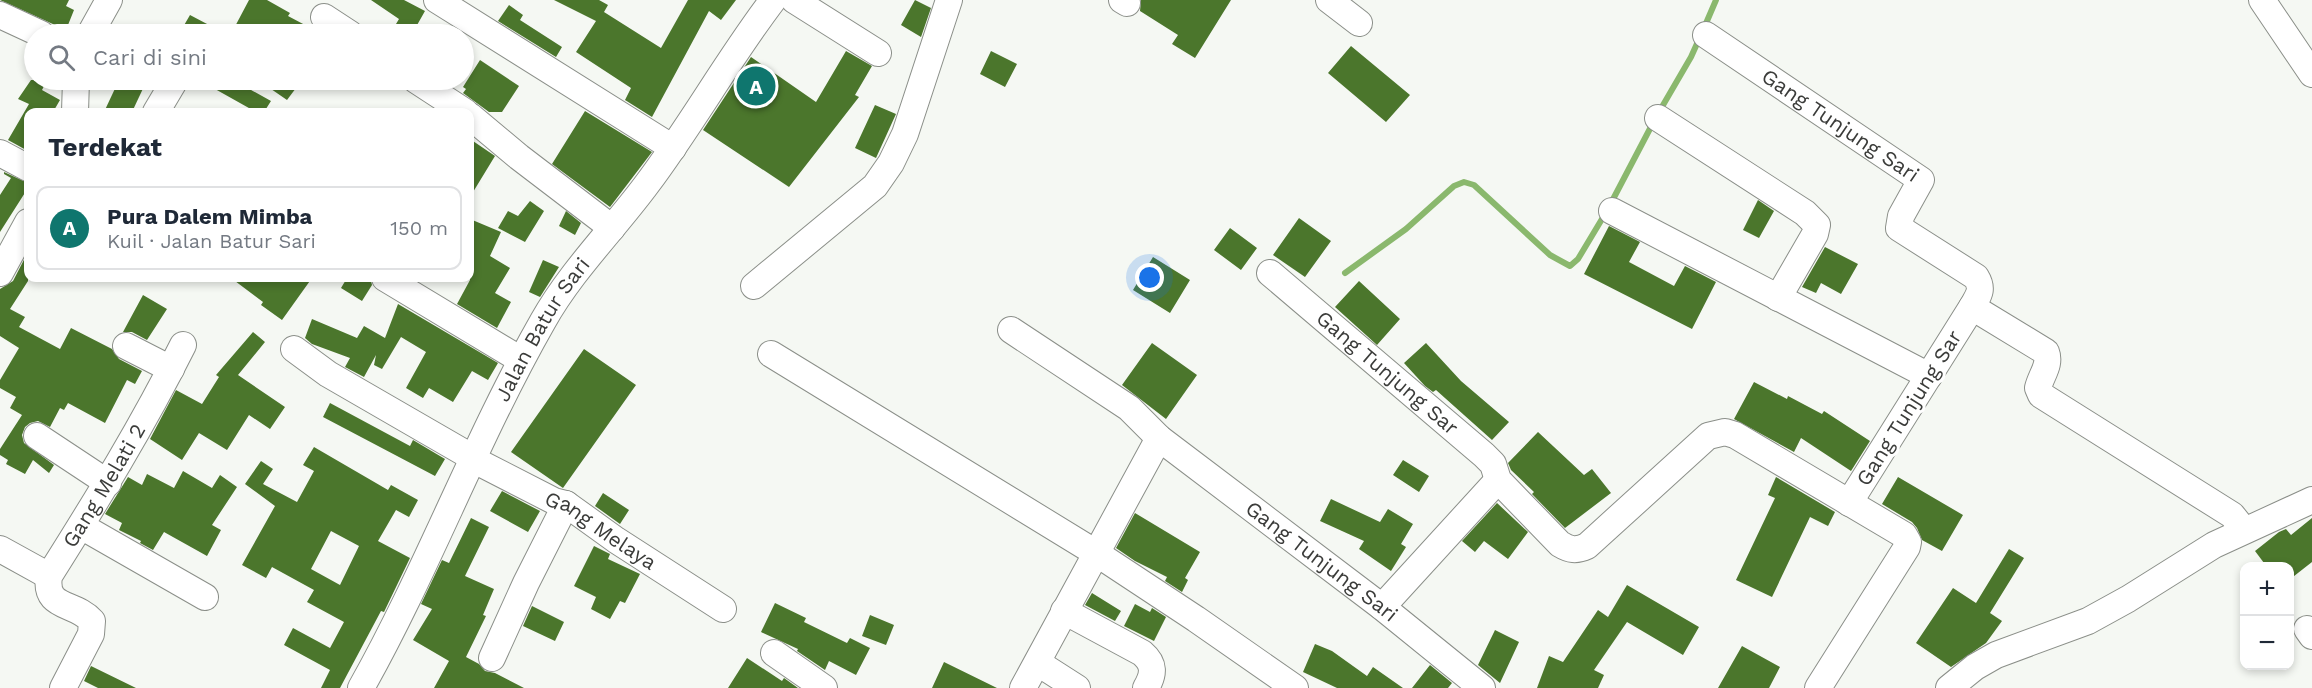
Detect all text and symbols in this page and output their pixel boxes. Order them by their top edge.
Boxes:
search box [24,24,474,90]
icon: search [45,41,78,74]
text: Cari di sini [93,45,207,70]
street label: Gang Tunjung Sari [1757,63,1924,187]
pin: A [736,64,776,109]
text: Terdekat [48,132,162,162]
text: Pura Dalem Mimba [107,204,312,229]
text: A [63,216,76,240]
text: 150 m [390,216,448,240]
text: Kuil · Jalan Batur Sari [107,229,316,253]
street label: Jalan Batur Sari [489,252,595,405]
your location [1135,263,1164,292]
street label: Gang Tunjung Sar [1311,305,1464,440]
street label: Gang Tunjung Sar [1851,325,1967,490]
street label: Gang Melati 2 [57,419,150,552]
street label: Gang Melaya [541,485,662,575]
street label: Gang Tunjung Sari [1241,495,1403,627]
map controls [2240,562,2294,670]
button: + [2240,562,2294,616]
button: − [2240,616,2294,670]

